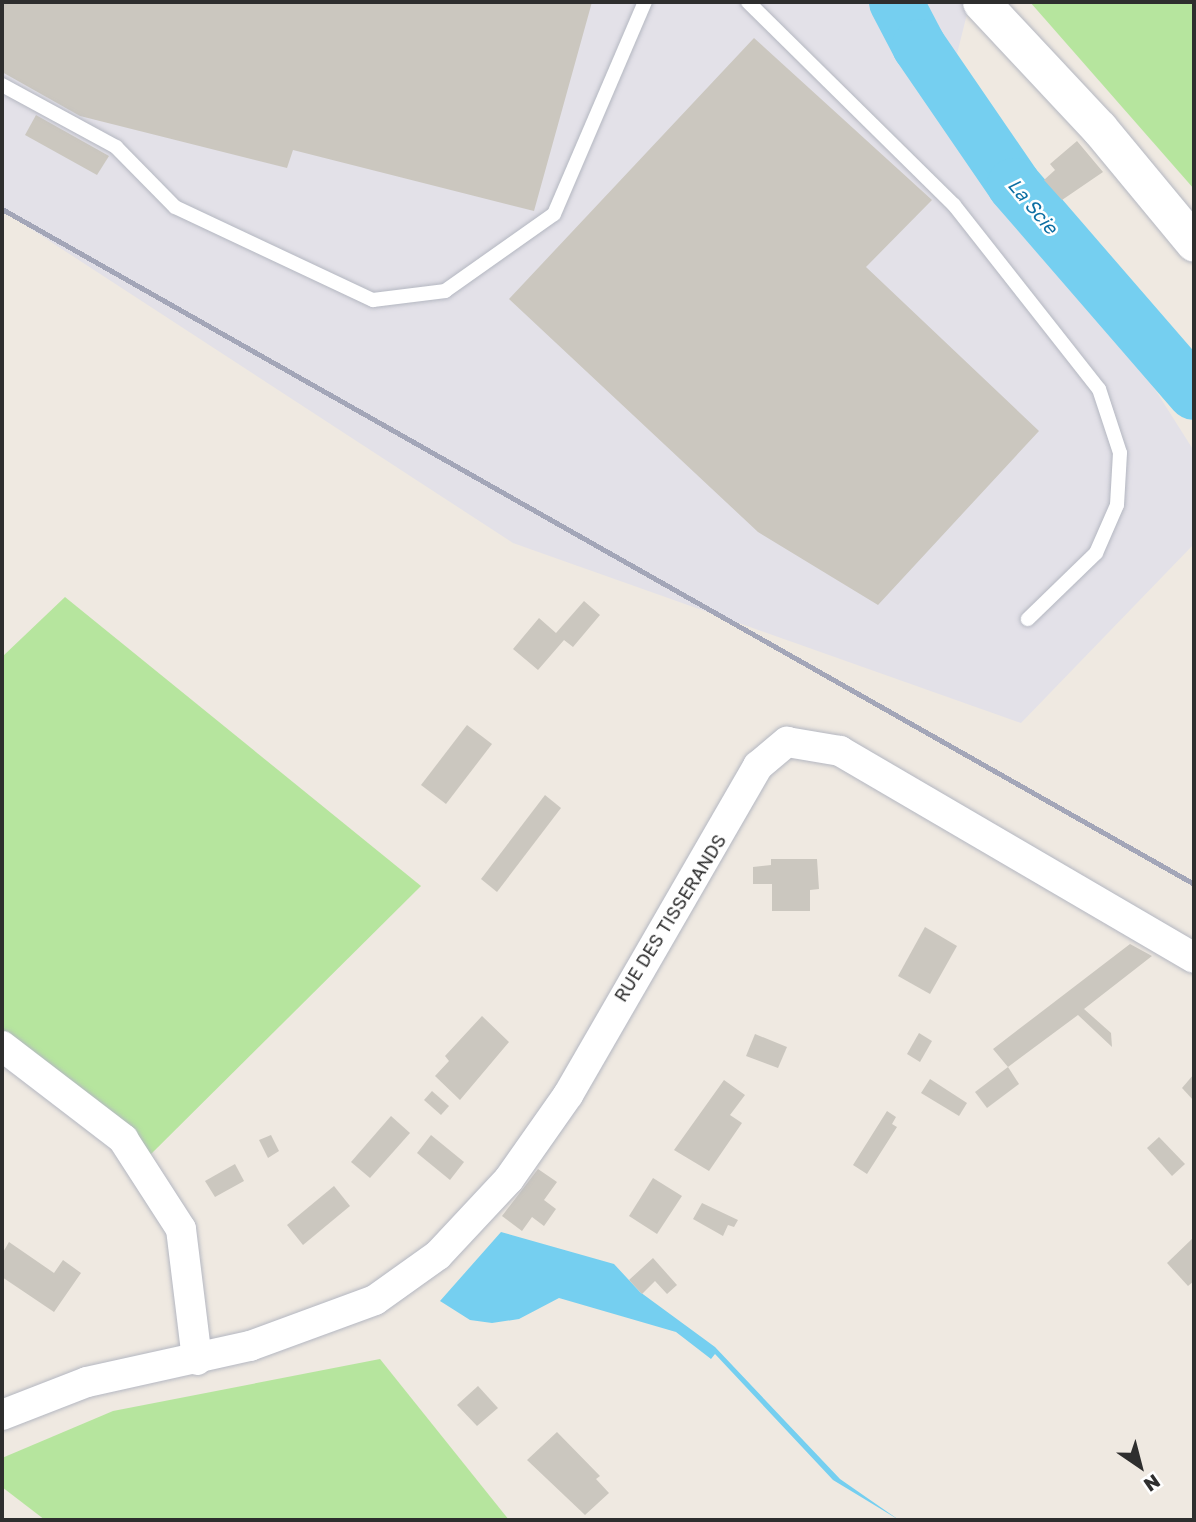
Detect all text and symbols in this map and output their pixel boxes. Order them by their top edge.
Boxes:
water label: La Scie [1003,174,1063,238]
street label: RUE DES TISSERANDS [610,830,730,1006]
north arrow [1105,1431,1175,1501]
text: N [1140,1470,1165,1497]

